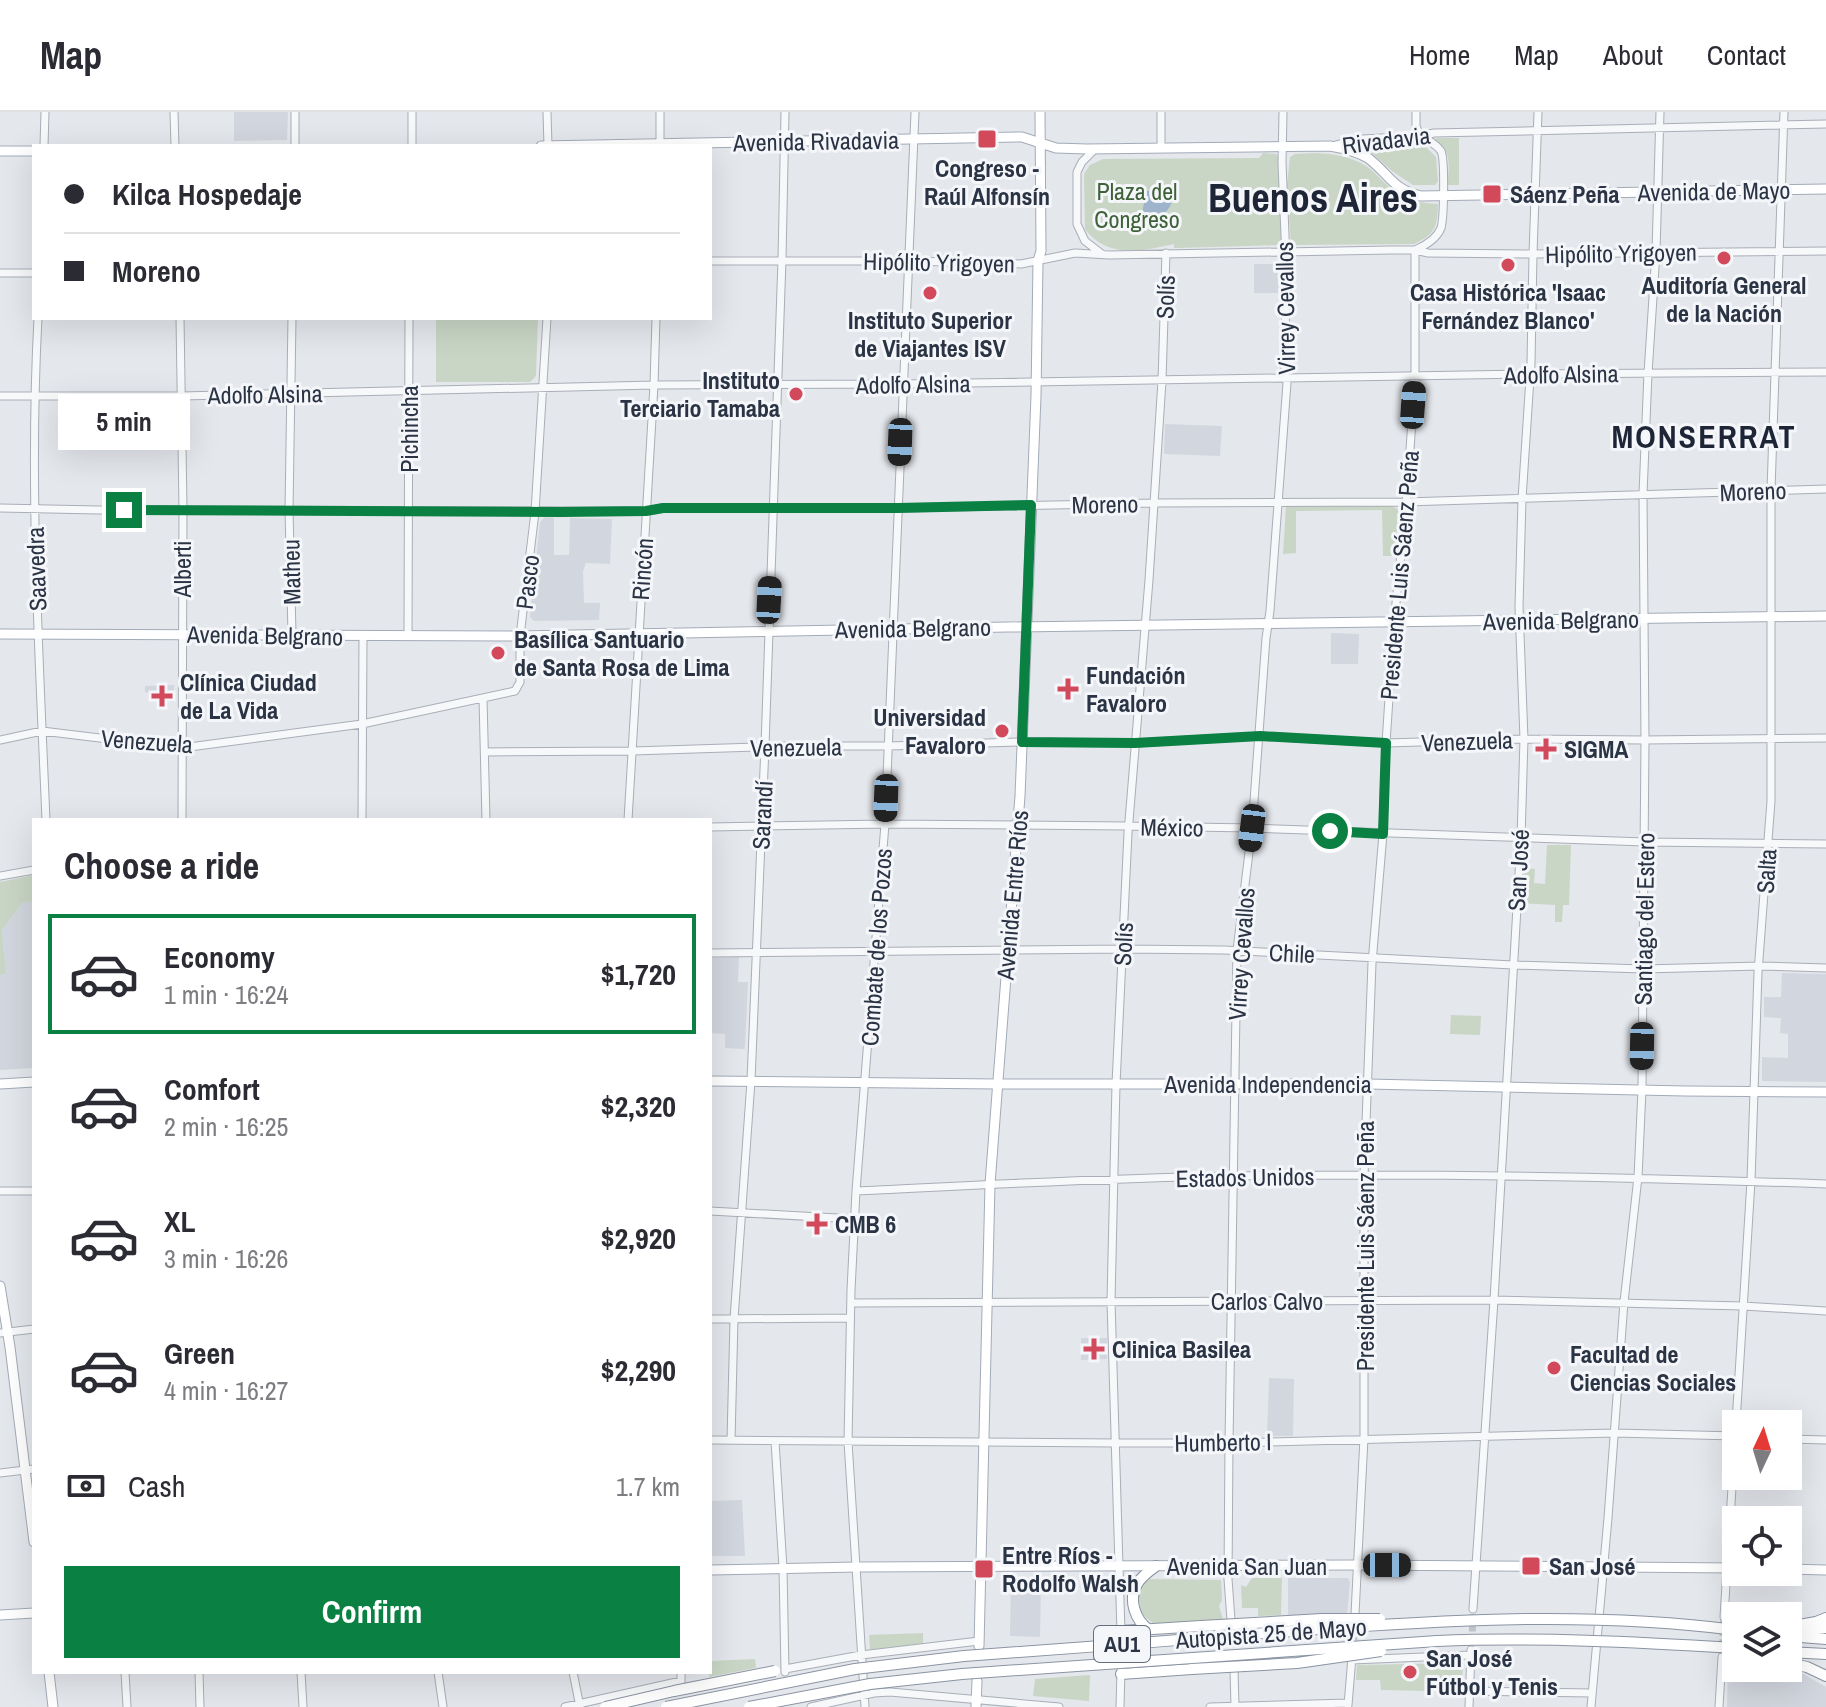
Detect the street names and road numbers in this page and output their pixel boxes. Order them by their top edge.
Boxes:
street label: Rivadavia [1340,119,1432,161]
street label: Avenida Rivadavia [732,124,899,158]
street label: Avenida de Mayo [1636,174,1791,208]
street label: Hipólito Yrigoyen [1545,236,1697,270]
street label: Virrey Cevallos [1268,241,1302,375]
street label: Hipólito Yrigoyen [863,245,1015,279]
street label: Solís [1148,275,1182,319]
street label: Adolfo Alsina [1502,357,1619,391]
street label: Adolfo Alsina [854,367,971,401]
street label: Adolfo Alsina [206,377,323,411]
street label: Pichincha [393,385,425,473]
street label: Presidente Luis Sáenz Peña [1372,449,1426,701]
street label: Moreno [1719,474,1787,508]
street label: Moreno [1071,487,1139,521]
street label: Saavedra [19,526,53,612]
street label: Rincón [624,537,660,601]
street label: Matheu [274,539,308,605]
street label: Alberti [166,541,198,598]
street label: Pasco [508,553,546,611]
street label: Avenida Belgrano [1482,603,1639,637]
street label: Avenida Belgrano [834,611,991,645]
street label: Avenida Belgrano [186,618,343,652]
street label: Venezuela [100,722,194,760]
street label: Venezuela [1421,723,1514,759]
street label: Venezuela [750,730,842,764]
street label: Sarandí [744,779,780,850]
street label: Avenida Entre Ríos [989,809,1035,982]
street label: México [1140,810,1204,844]
street label: San José [1500,828,1536,912]
street label: Santiago del Estero [1626,832,1662,1006]
street label: Combate de los Pozos [853,847,899,1047]
street label: Salta [1748,847,1784,894]
street label: Virrey Cevallos [1220,886,1262,1022]
street label: Solís [1106,921,1140,967]
street label: Chile [1268,936,1316,970]
street label: Avenida Independencia [1163,1068,1372,1100]
street label: Presidente Luis Sáenz Peña [1349,1121,1381,1371]
street label: Estados Unidos [1175,1160,1315,1194]
street label: Carlos Calvo [1211,1285,1323,1317]
street label: Humberto I [1174,1425,1272,1459]
street label: Avenida San Juan [1166,1550,1327,1582]
street label: Autopista 25 de Mayo [1173,1610,1368,1656]
road number: AU1 [1094,1626,1150,1662]

